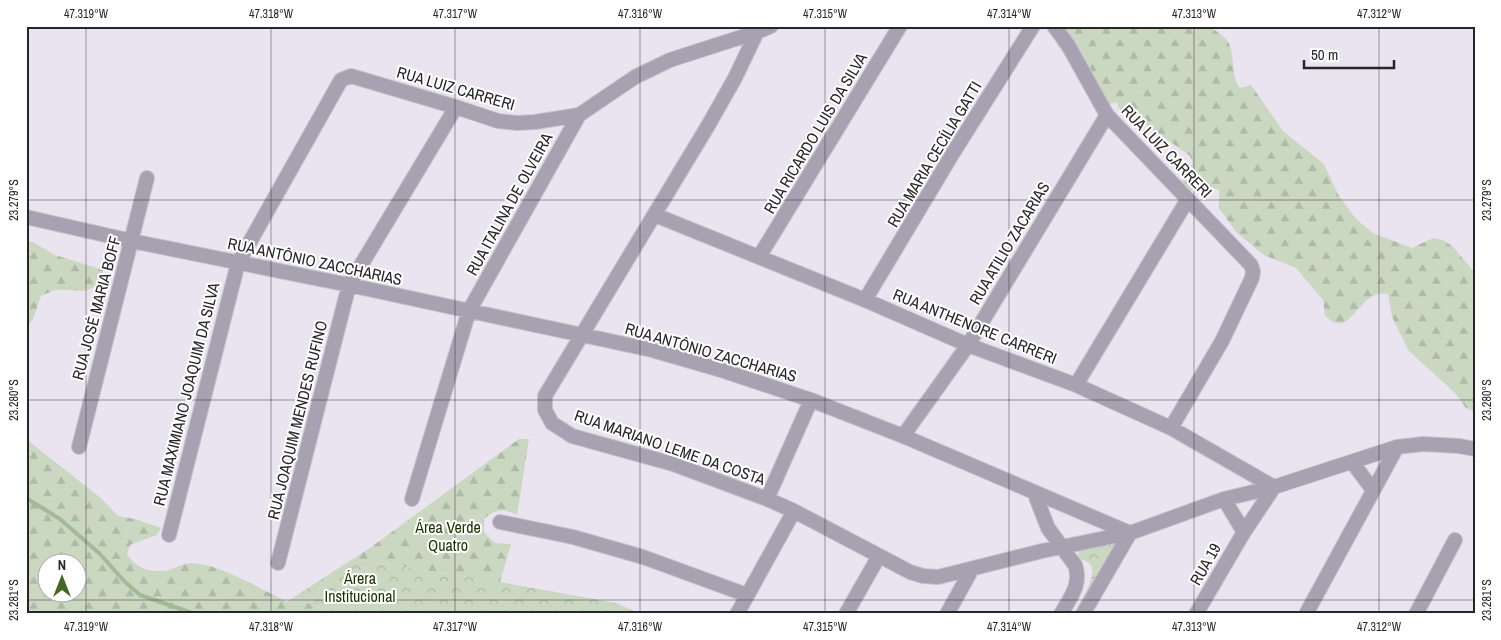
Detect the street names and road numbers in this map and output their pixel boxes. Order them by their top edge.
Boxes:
street label: RUA RICARDO LUIS DA SILVA [758,48,872,218]
street label: RUA LUIZ CARRERI [394,61,518,115]
street label: RUA MARIA CECÍLIA GATTI [882,77,986,231]
street label: RUA LUIZ CARRERI [1117,100,1217,202]
street label: RUA ITALINA DE OLVEIRA [461,128,558,279]
street label: RUA ATILIO ZACARIAS [964,177,1055,309]
street label: RUA ANTÔNIO ZACCHARIAS [226,232,404,290]
street label: RUA JOSÉ MARIA BOFF [66,234,126,382]
street label: RUA MAXIMIANO JOAQUIM DA SILVA [148,280,224,508]
street label: RUA ANTHENORE CARRERI [890,283,1060,369]
street label: RUA ANTÔNIO ZACCHARIAS [623,317,800,387]
street label: RUA JOAQUIM MENDES RUFINO [262,318,332,522]
street label: RUA MARIANO LEME DA COSTA [572,404,768,490]
street label: RUA 19 [1184,539,1226,589]

